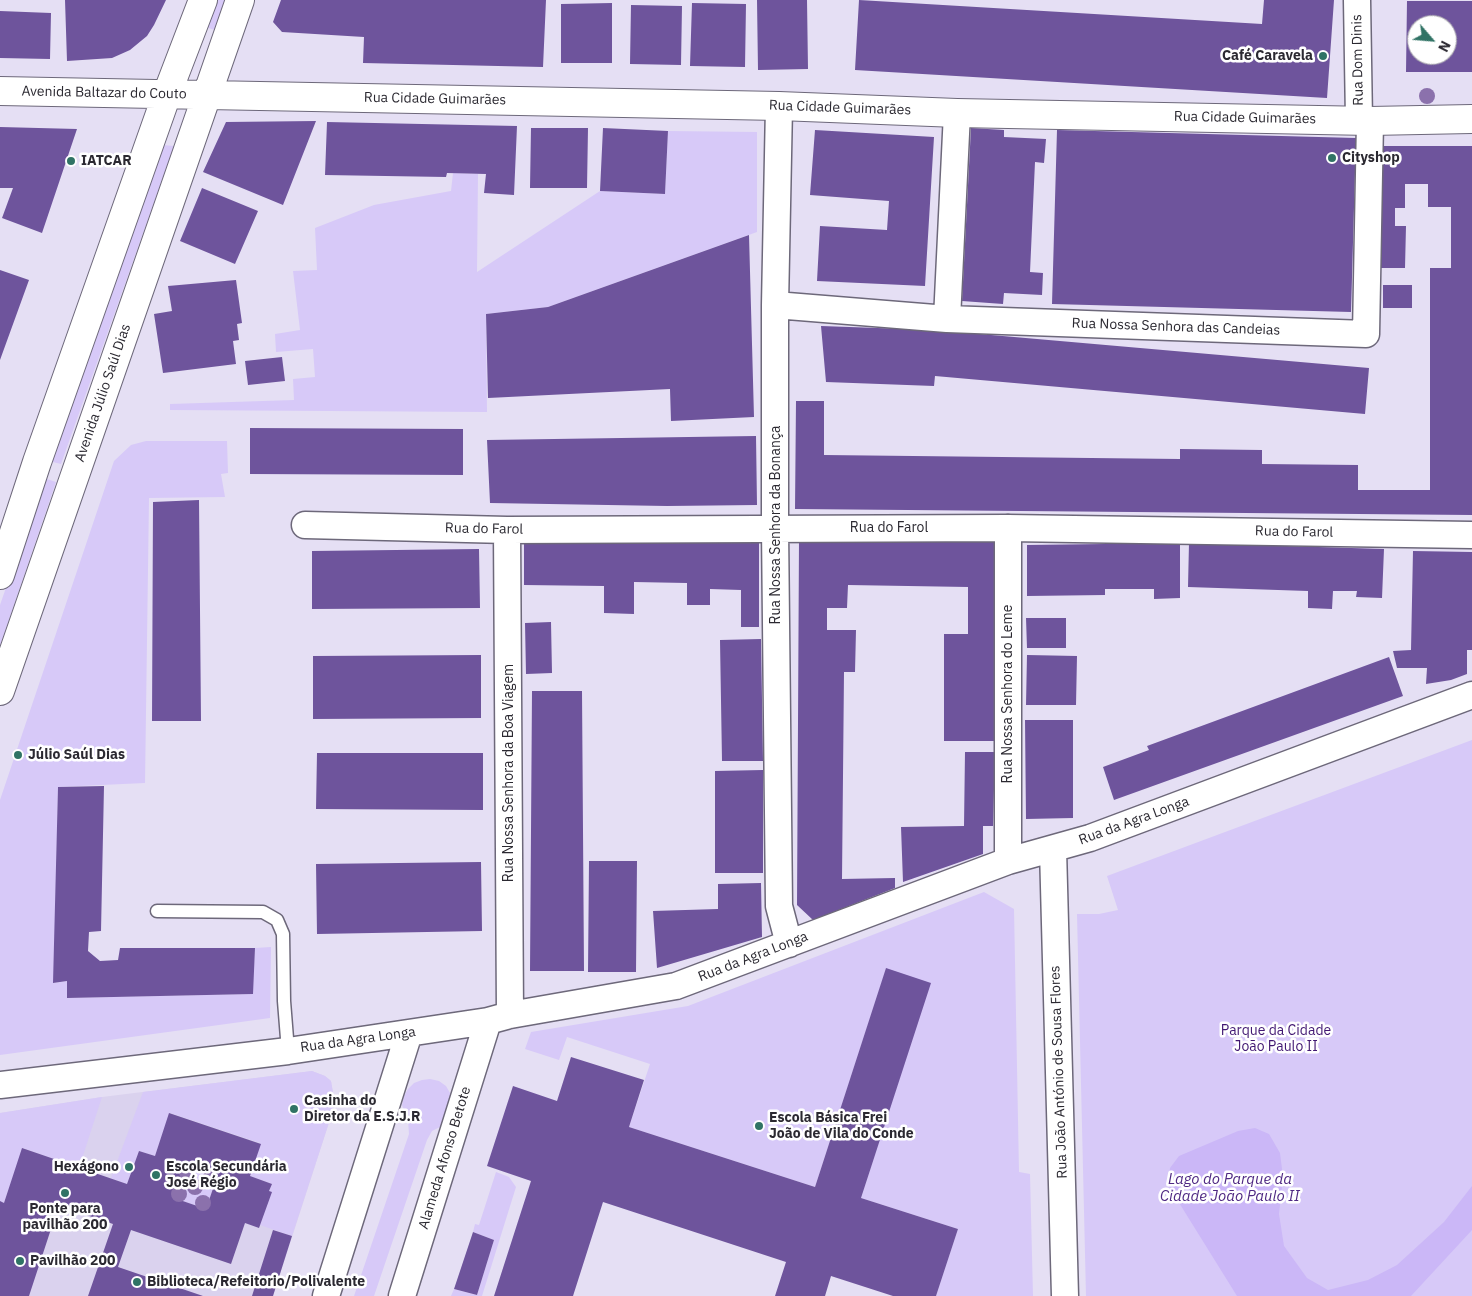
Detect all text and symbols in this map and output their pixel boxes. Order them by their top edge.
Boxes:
street label: Rua Dom Dinis [1349,14,1367,106]
north arrow [1407,15,1457,65]
text: N [1434,38,1455,55]
place label: Café Caravela [1222,48,1313,64]
marker: Café Caravela [1317,50,1329,62]
street label: Avenida Baltazar do Couto [21,83,187,103]
street label: Rua Cidade Guimarães [364,89,506,109]
street label: Rua Cidade Guimarães [768,97,912,119]
street label: Rua Cidade Guimarães [1174,108,1316,128]
place label: Cityshop [1342,150,1400,166]
marker: Cityshop [1326,152,1338,164]
place label: IATCAR [81,153,132,169]
marker: IATCAR [65,155,77,167]
street label: Rua Nossa Senhora das Candeias [1071,315,1281,339]
street label: Avenida Júlio Saúl Dias [71,322,135,464]
street label: Rua Nossa Senhora da Bonança [768,426,784,624]
street label: Rua do Farol [445,520,523,538]
street label: Rua do Farol [850,520,928,536]
street label: Rua do Farol [1255,523,1333,541]
street label: Rua Nossa Senhora do Leme [1000,605,1016,783]
street label: Rua Nossa Senhora da Boa Viagem [501,664,517,882]
place label: Júlio Saúl Dias [28,747,125,763]
marker: Júlio Saúl Dias [12,749,24,761]
street label: Rua da Agra Longa [1076,793,1192,849]
street label: Rua da Agra Longa [696,928,810,986]
street label: Rua João António de Sousa Flores [1047,965,1071,1179]
park label: Parque da Cidade João Paulo II [1221,1023,1331,1056]
street label: Rua da Agra Longa [299,1024,417,1056]
street label: Alameda Afonso Betote [415,1085,475,1231]
place label: Casinha do Diretor da E.S.J.R [304,1093,420,1126]
marker: Casinha do Diretor da E.S.J.R [288,1103,300,1115]
place label: Escola Básica Frei João de Vila do Conde [769,1110,914,1142]
marker: Escola Básica Frei João de Vila do Conde [753,1120,765,1132]
place label: Hexágono [54,1159,119,1175]
place label: Escola Secundária José Régio [166,1159,287,1192]
marker: Hexágono [123,1161,135,1173]
marker: Escola Secundária José Régio [150,1169,162,1181]
water label: Lago do Parque da Cidade João Paulo II [1160,1171,1300,1206]
marker: Ponte para pavilhão 200 [59,1187,71,1199]
place label: Ponte para pavilhão 200 [23,1201,107,1234]
place label: Pavilhão 200 [30,1253,115,1269]
marker: Pavilhão 200 [14,1255,26,1267]
place label: Biblioteca/Refeitorio/Polivalente [147,1274,365,1290]
marker: Biblioteca/Refeitorio/Polivalente [131,1276,143,1288]

